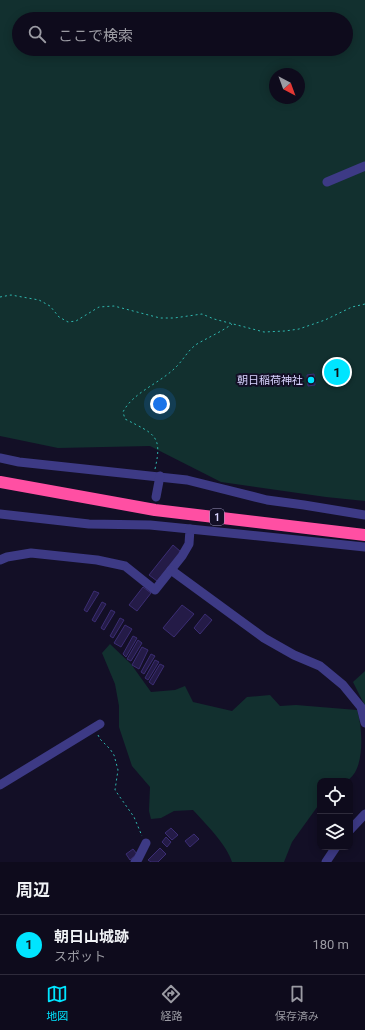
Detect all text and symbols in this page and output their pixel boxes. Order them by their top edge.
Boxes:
search box [12,12,353,56]
icon: search [26,23,48,45]
text: ここで検索 [58,27,133,45]
north arrow [269,68,305,104]
pin: 1 [324,357,350,387]
place label: 朝日稲荷神社 [237,374,303,387]
marker: 朝日稲荷神社 [306,375,316,385]
your location [150,394,170,414]
road number: 1 [210,509,224,525]
map controls [317,778,353,850]
button: locate [317,778,353,814]
button: layers [317,814,353,850]
text: 周辺 [16,880,50,900]
text: 朝日山城跡 [54,928,129,946]
text: 1 [25,937,33,952]
text: 180 m [312,937,349,952]
text: スポット [54,949,106,964]
tab: 地図 [46,983,68,1023]
tab: 経路 [160,983,182,1023]
tab: 保存済み [275,983,319,1023]

